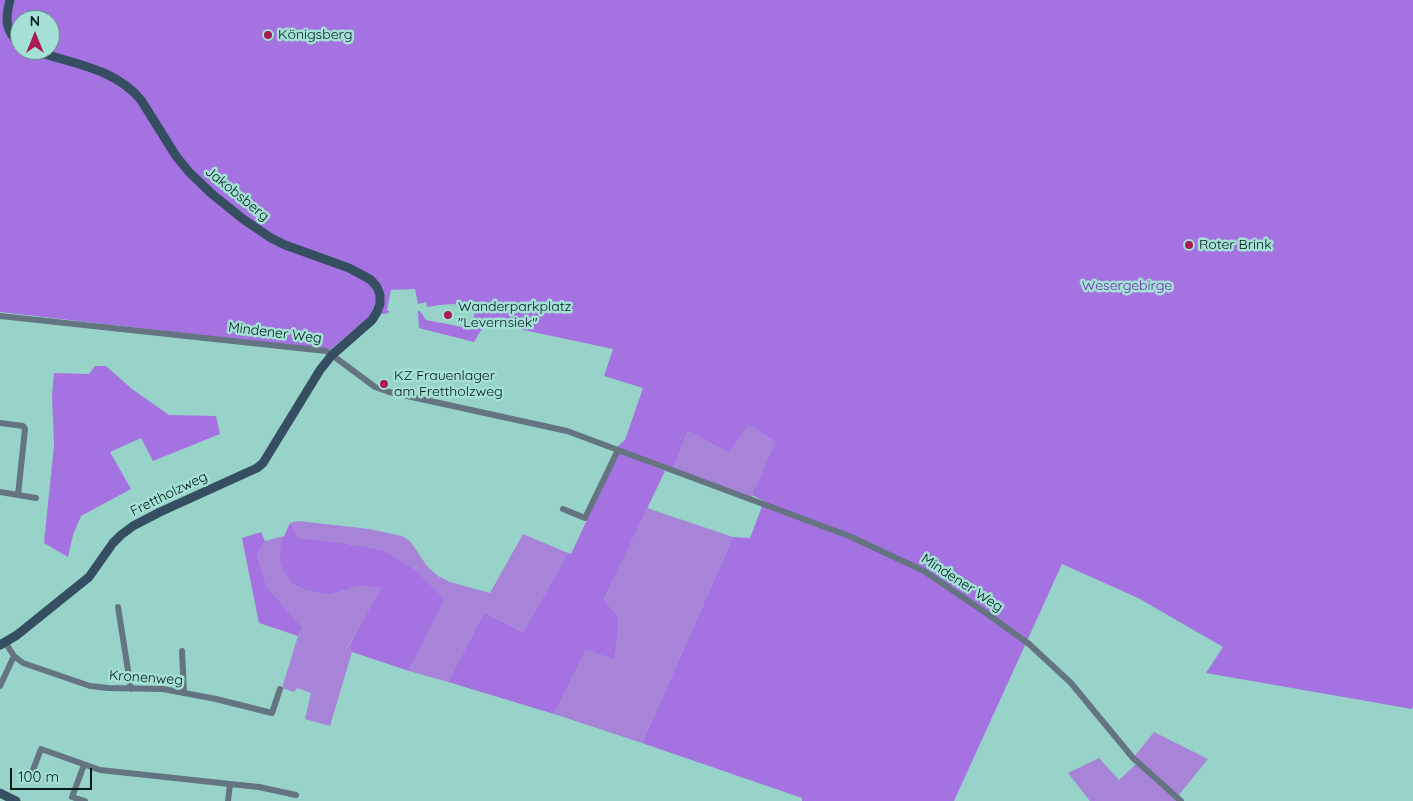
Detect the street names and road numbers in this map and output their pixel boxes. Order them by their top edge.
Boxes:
street label: Jakobsberg [202,163,272,225]
street label: Mindener Weg [227,319,323,347]
street label: Frettholzweg [128,468,210,520]
street label: Mindener Weg [918,550,1006,616]
street label: Kronenweg [108,667,184,689]

